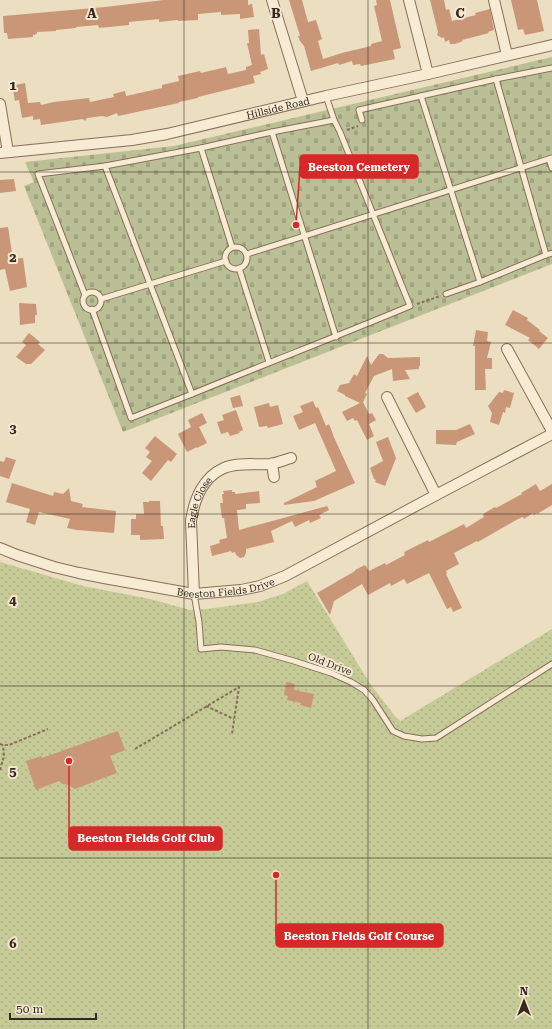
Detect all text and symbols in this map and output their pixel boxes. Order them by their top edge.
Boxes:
text: A [87,6,97,21]
text: B [271,6,281,21]
text: C [455,6,465,21]
text: 1 [9,78,17,93]
street label: Hillside Road [245,95,311,120]
callout: Beeston Cemetery [300,155,418,178]
text: Beeston Cemetery [308,161,410,174]
text: 2 [9,250,17,265]
text: 3 [9,421,17,436]
street label: Eagle Close [185,474,214,529]
street label: Beeston Fields Drive [176,575,276,600]
text: 4 [9,593,17,608]
street label: Old Drive [307,651,354,678]
text: 5 [9,764,17,779]
callout: Beeston Fields Golf Club [69,827,222,850]
text: Beeston Fields Golf Club [77,832,215,845]
callout: Beeston Fields Golf Course [276,924,443,947]
text: Beeston Fields Golf Course [284,930,435,943]
text: 6 [9,936,17,951]
north arrow [504,981,544,1021]
text: N [520,985,529,998]
scale bar [10,995,96,1021]
text: 50 m [16,1002,43,1016]

